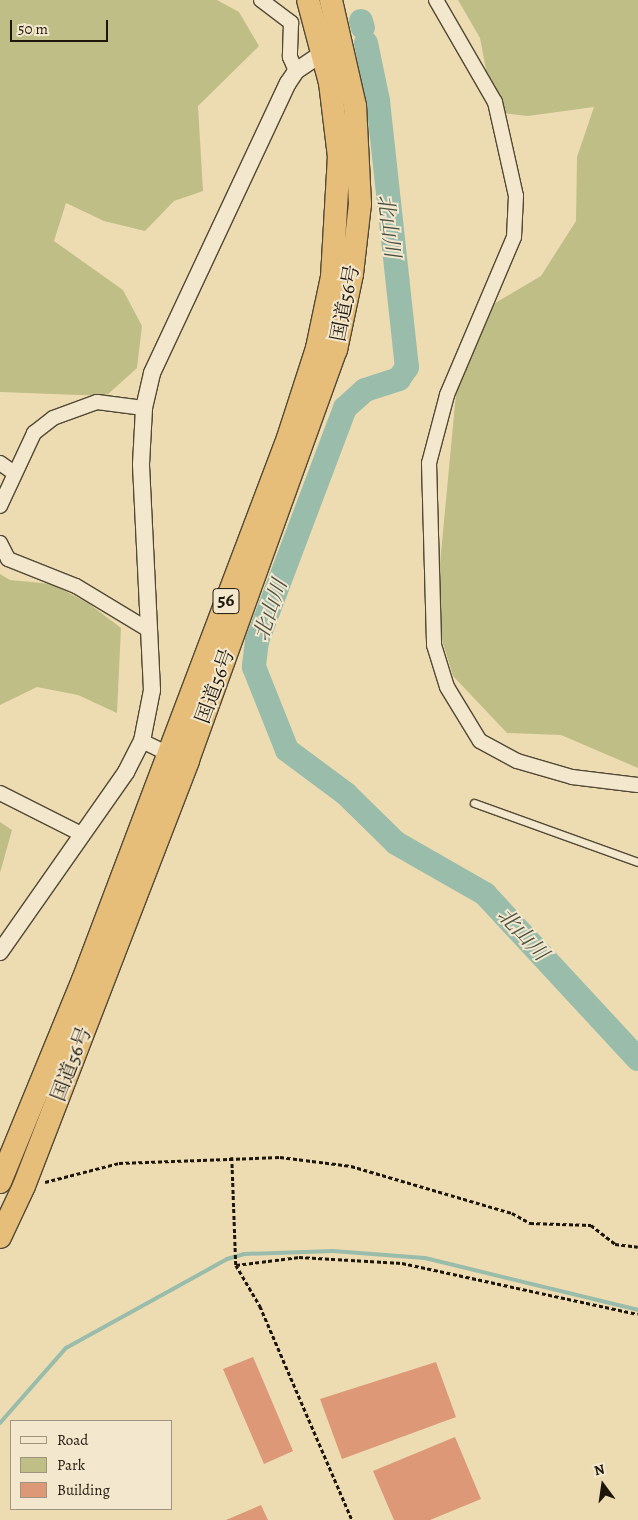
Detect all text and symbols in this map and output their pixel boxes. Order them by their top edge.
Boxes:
scale bar [12,10,110,42]
text: 50 m [18,19,48,39]
water label: 北山川 [373,193,405,259]
street label: 国道56号 [326,263,364,343]
water label: 北山川 [248,576,292,644]
road number: 56 [212,584,240,618]
street label: 国道56号 [190,645,240,727]
water label: 北山川 [492,902,554,966]
street label: 国道56号 [46,1023,96,1105]
legend [10,1420,172,1510]
text: Road [57,1430,88,1450]
text: Park [57,1455,85,1475]
north arrow [578,1460,628,1510]
text: N [592,1460,606,1480]
text: Building [57,1480,110,1500]

